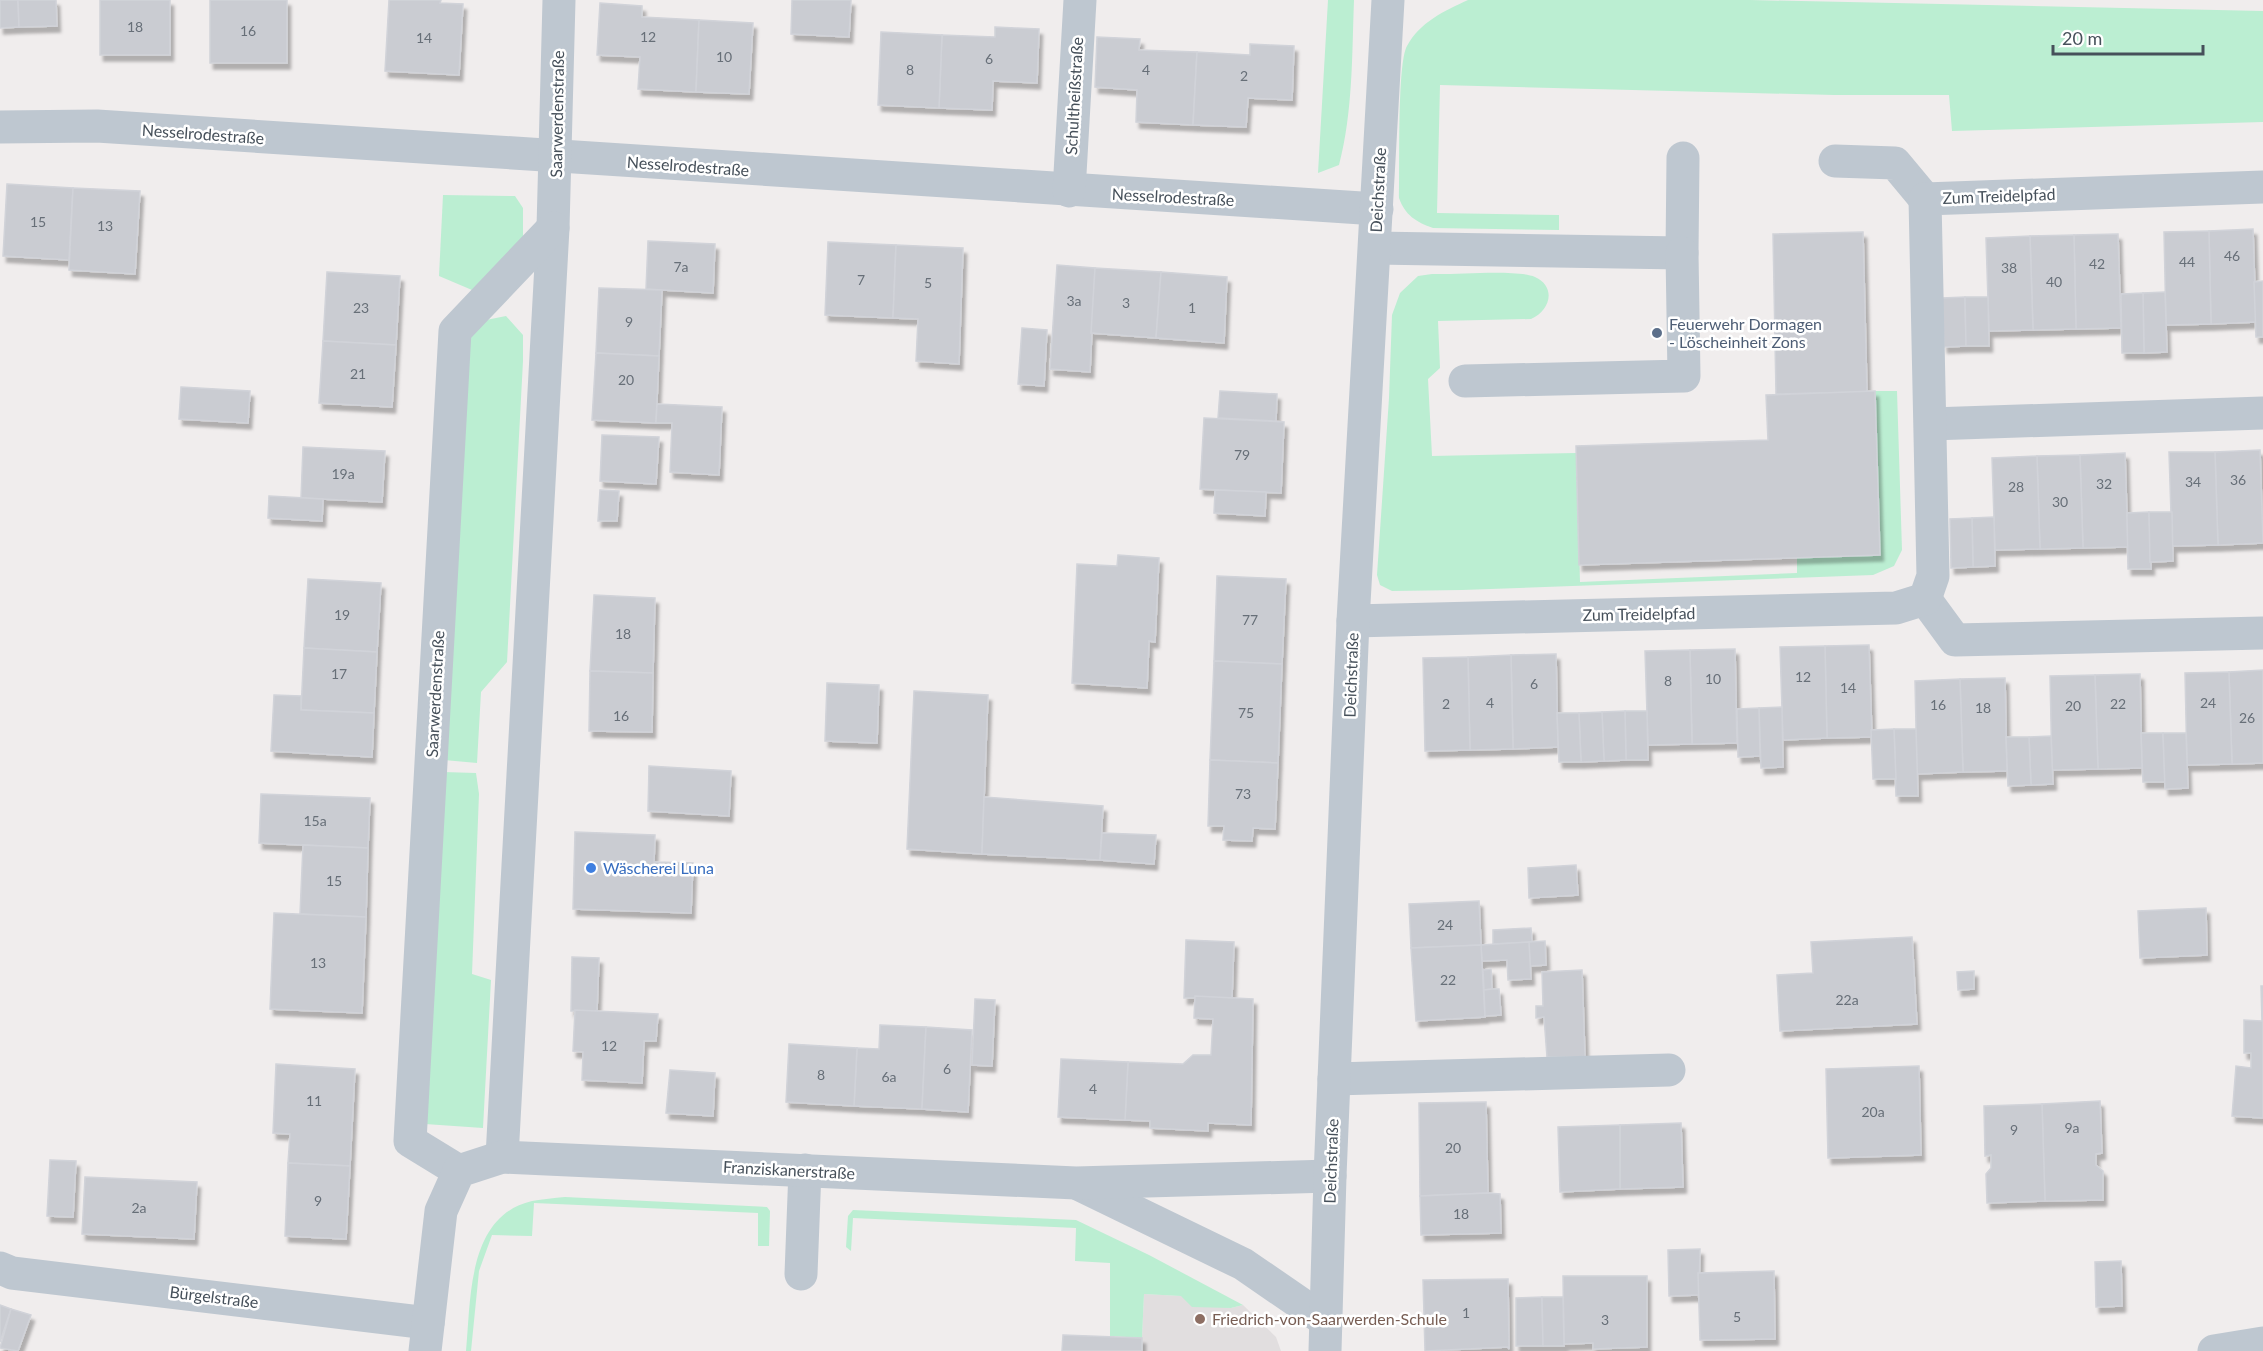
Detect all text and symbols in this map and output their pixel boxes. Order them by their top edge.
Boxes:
house number: 18 [127,18,143,35]
scale bar [2053,18,2203,56]
house number: 16 [240,22,256,39]
text: 20 m [2062,27,2102,49]
house number: 12 [640,28,656,45]
house number: 14 [416,29,432,46]
street label: Schultheißstraße [1061,36,1086,155]
house number: 10 [716,48,732,65]
street label: Saarwerdenstraße [546,50,567,178]
house number: 6 [985,50,993,67]
house number: 8 [906,61,914,78]
house number: 4 [1142,61,1150,78]
house number: 2 [1240,67,1248,84]
street label: Nesselrodestraße [141,120,265,147]
street label: Deichstraße [1366,147,1389,233]
street label: Nesselrodestraße [626,152,750,179]
street label: Nesselrodestraße [1111,184,1235,209]
street label: Zum Treidelpfad [1942,184,2056,207]
house number: 15 [30,213,46,230]
house number: 13 [97,217,113,234]
house number: 46 [2224,247,2240,264]
house number: 44 [2179,253,2195,270]
house number: 42 [2089,255,2105,272]
house number: 7a [673,258,689,275]
house number: 38 [2001,259,2017,276]
house number: 7 [857,271,865,288]
house number: 40 [2046,273,2062,290]
house number: 5 [924,274,932,291]
house number: 3a [1066,292,1082,309]
house number: 3 [1122,294,1130,311]
house number: 23 [353,299,369,316]
house number: 1 [1188,299,1196,316]
house number: 9 [625,313,633,330]
place label: Feuerwehr Dormagen - Löscheinheit Zons [1669,314,1822,351]
marker: Feuerwehr Dormagen - Löscheinheit Zons [1650,326,1664,340]
house number: 21 [350,365,366,382]
house number: 20 [618,371,634,388]
house number: 79 [1234,446,1250,463]
house number: 19a [331,465,355,482]
house number: 36 [2230,471,2246,488]
house number: 34 [2185,473,2201,490]
house number: 32 [2096,475,2112,492]
house number: 28 [2008,478,2024,495]
house number: 30 [2052,493,2068,510]
street label: Zum Treidelpfad [1582,603,1696,624]
house number: 19 [334,606,350,623]
house number: 77 [1242,611,1258,628]
house number: 18 [615,625,631,642]
street label: Saarwerdenstraße [422,630,447,758]
street label: Deichstraße [1340,632,1361,718]
house number: 17 [331,665,347,682]
house number: 12 [1795,668,1811,685]
house number: 10 [1705,670,1721,687]
house number: 8 [1664,672,1672,689]
house number: 6 [1530,675,1538,692]
house number: 14 [1840,679,1856,696]
house number: 4 [1486,694,1494,711]
house number: 24 [2200,694,2216,711]
house number: 2 [1442,695,1450,712]
house number: 22 [2110,695,2126,712]
house number: 16 [1930,696,1946,713]
house number: 20 [2065,697,2081,714]
house number: 18 [1975,699,1991,716]
house number: 75 [1238,704,1254,721]
house number: 16 [613,707,629,724]
house number: 26 [2239,709,2255,726]
house number: 73 [1235,785,1251,802]
house number: 15a [303,812,327,829]
place label: Wäscherei Luna [603,858,714,877]
marker: Wäscherei Luna [584,861,598,875]
house number: 15 [326,872,342,889]
house number: 24 [1437,916,1453,933]
house number: 13 [310,954,326,971]
house number: 22 [1440,971,1456,988]
house number: 22a [1835,991,1859,1008]
house number: 12 [601,1037,617,1054]
house number: 6 [943,1060,951,1077]
house number: 8 [817,1066,825,1083]
house number: 6a [881,1068,897,1085]
house number: 4 [1089,1080,1097,1097]
house number: 11 [306,1092,322,1109]
house number: 20a [1861,1103,1885,1120]
street label: Deichstraße [1320,1118,1341,1204]
house number: 9a [2064,1119,2080,1136]
house number: 9 [2010,1121,2018,1138]
house number: 20 [1445,1139,1461,1156]
street label: Franziskanerstraße [723,1157,856,1182]
house number: 9 [314,1192,322,1209]
house number: 2a [131,1199,147,1216]
house number: 18 [1453,1205,1469,1222]
street label: Bürgelstraße [169,1282,259,1311]
house number: 1 [1462,1304,1470,1321]
house number: 5 [1733,1308,1741,1325]
place label: Friedrich-von-Saarwerden-Schule [1212,1309,1447,1328]
house number: 3 [1601,1311,1609,1328]
marker: Friedrich-von-Saarwerden-Schule [1193,1312,1207,1326]

